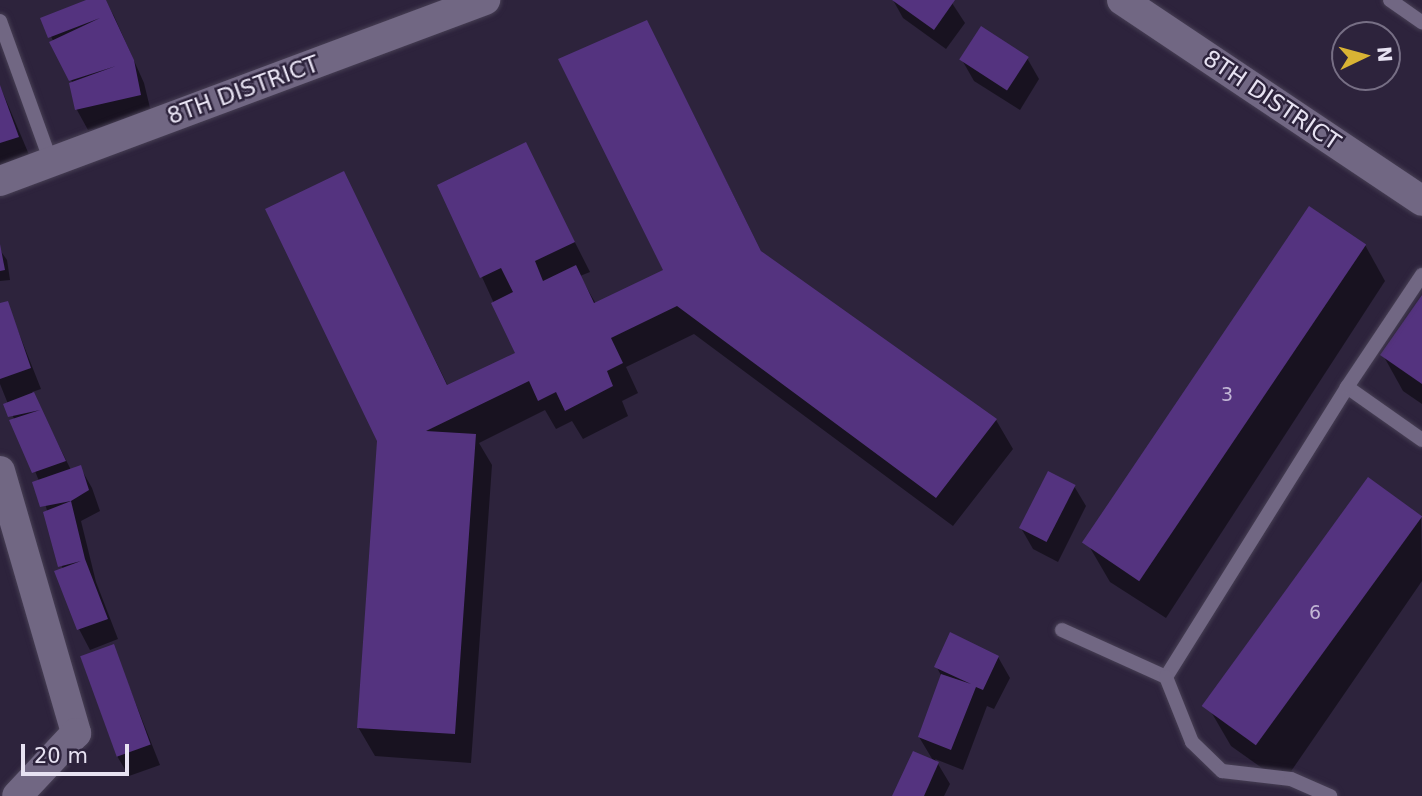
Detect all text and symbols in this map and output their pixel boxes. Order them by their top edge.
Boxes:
north arrow [1331,21,1401,91]
street label: 8TH DISTRICT [1198,44,1346,156]
text: N [1373,45,1397,63]
street label: 8TH DISTRICT [163,50,323,130]
house number: 3 [1221,384,1233,406]
house number: 6 [1309,602,1321,624]
scale bar [24,730,133,774]
text: 20 m [34,744,88,768]

